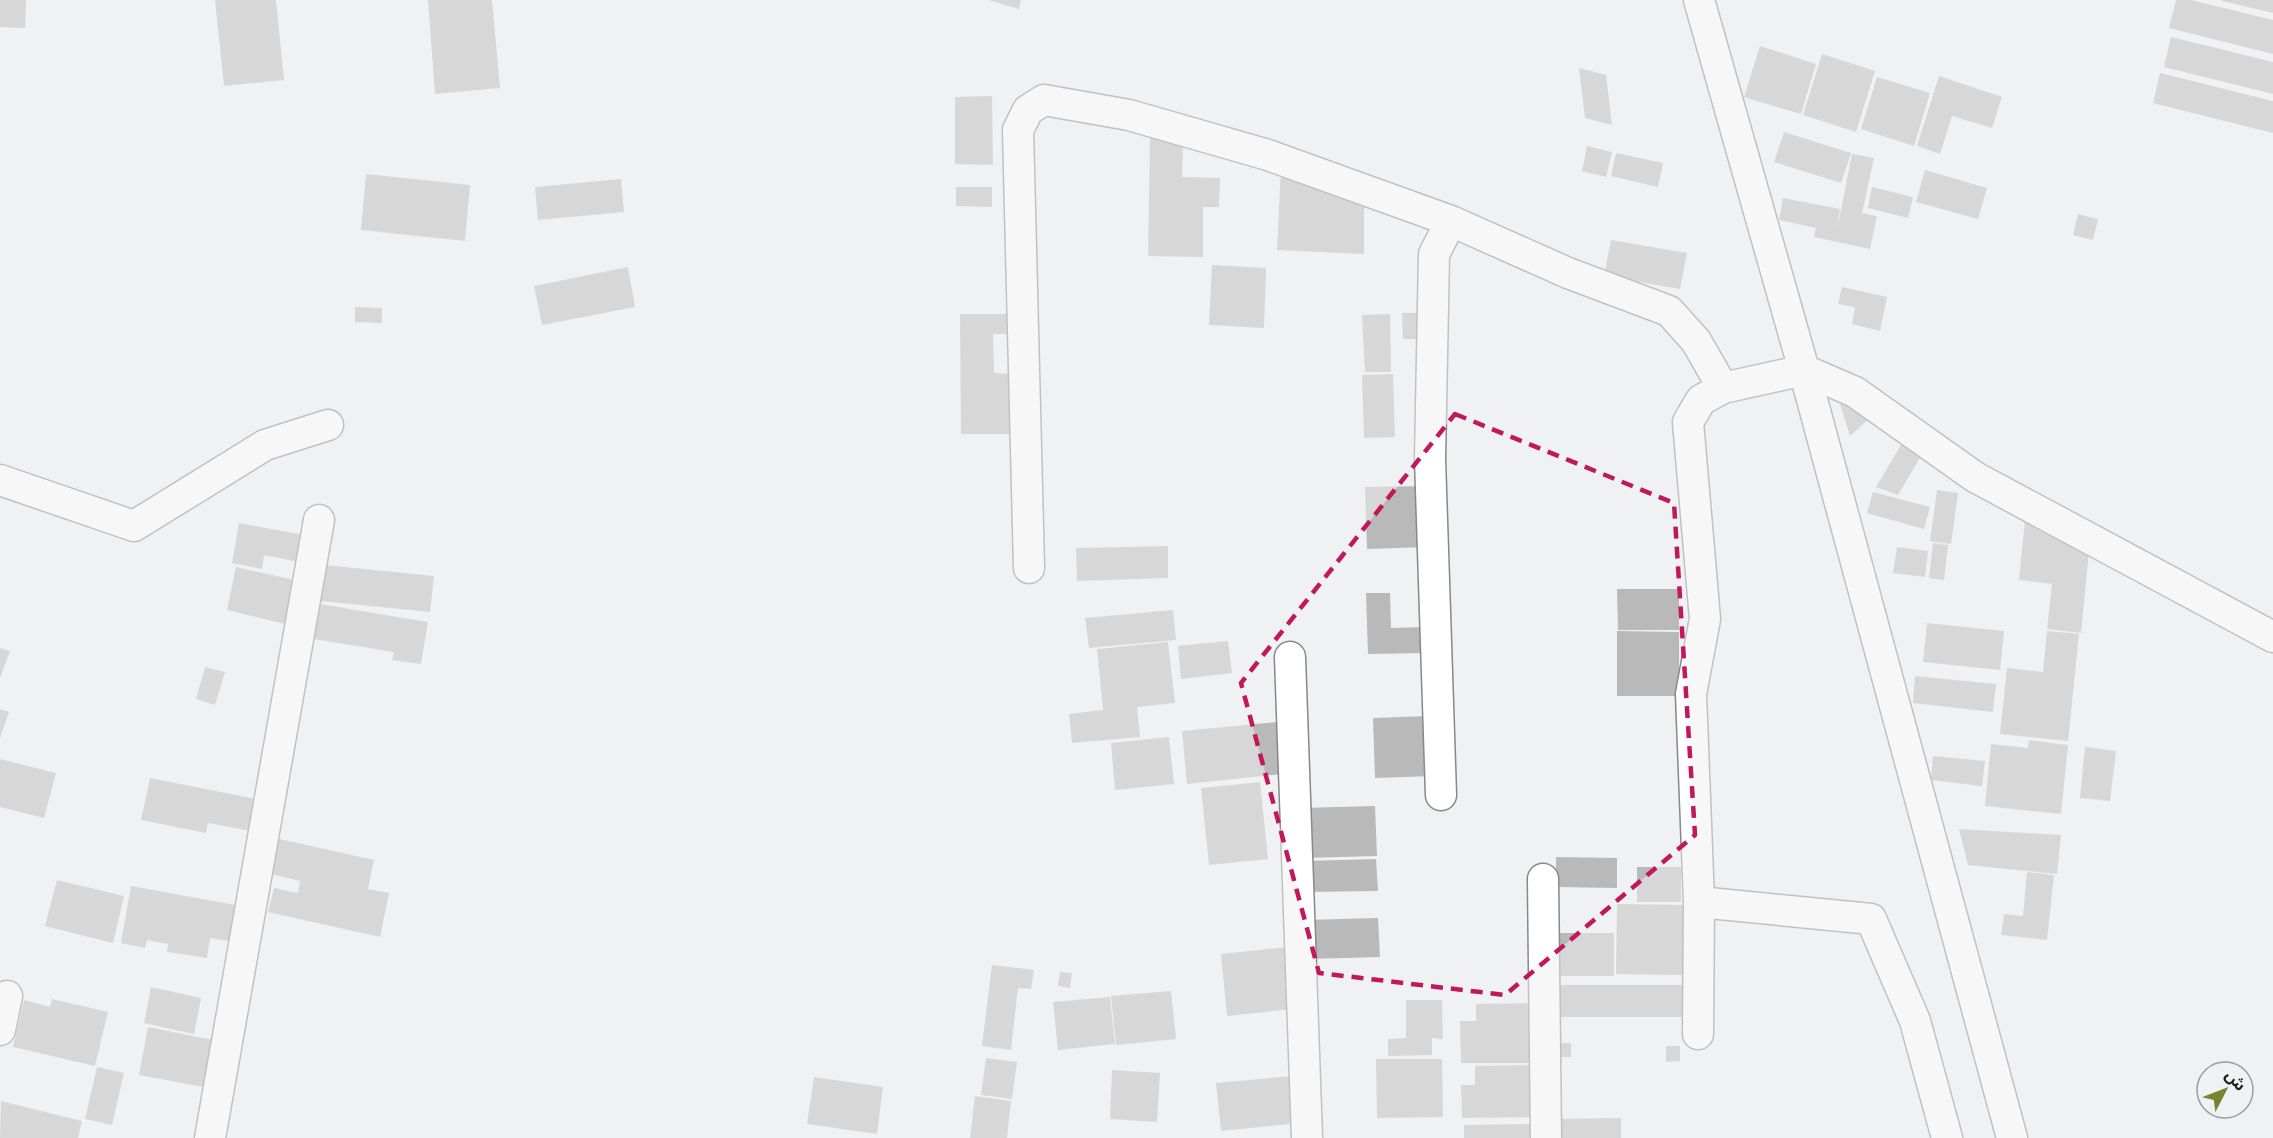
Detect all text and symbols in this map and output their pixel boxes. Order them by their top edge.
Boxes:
north arrow [2195,1060,2255,1120]
text: ش [2220,1065,2251,1096]

